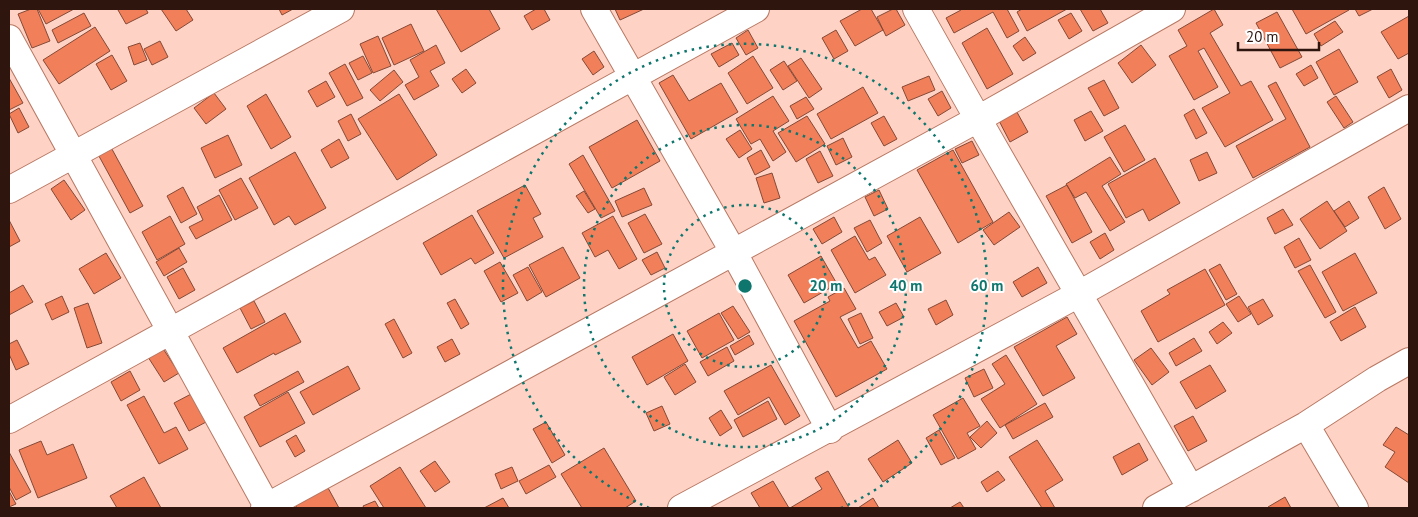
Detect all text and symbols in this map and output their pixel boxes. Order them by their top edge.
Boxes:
scale bar [1238,20,1319,52]
text: 20 m [1246,27,1279,46]
text: 20 m [810,276,842,295]
text: 40 m [890,276,922,295]
text: 60 m [971,276,1003,295]
centre of rings [736,277,754,295]

